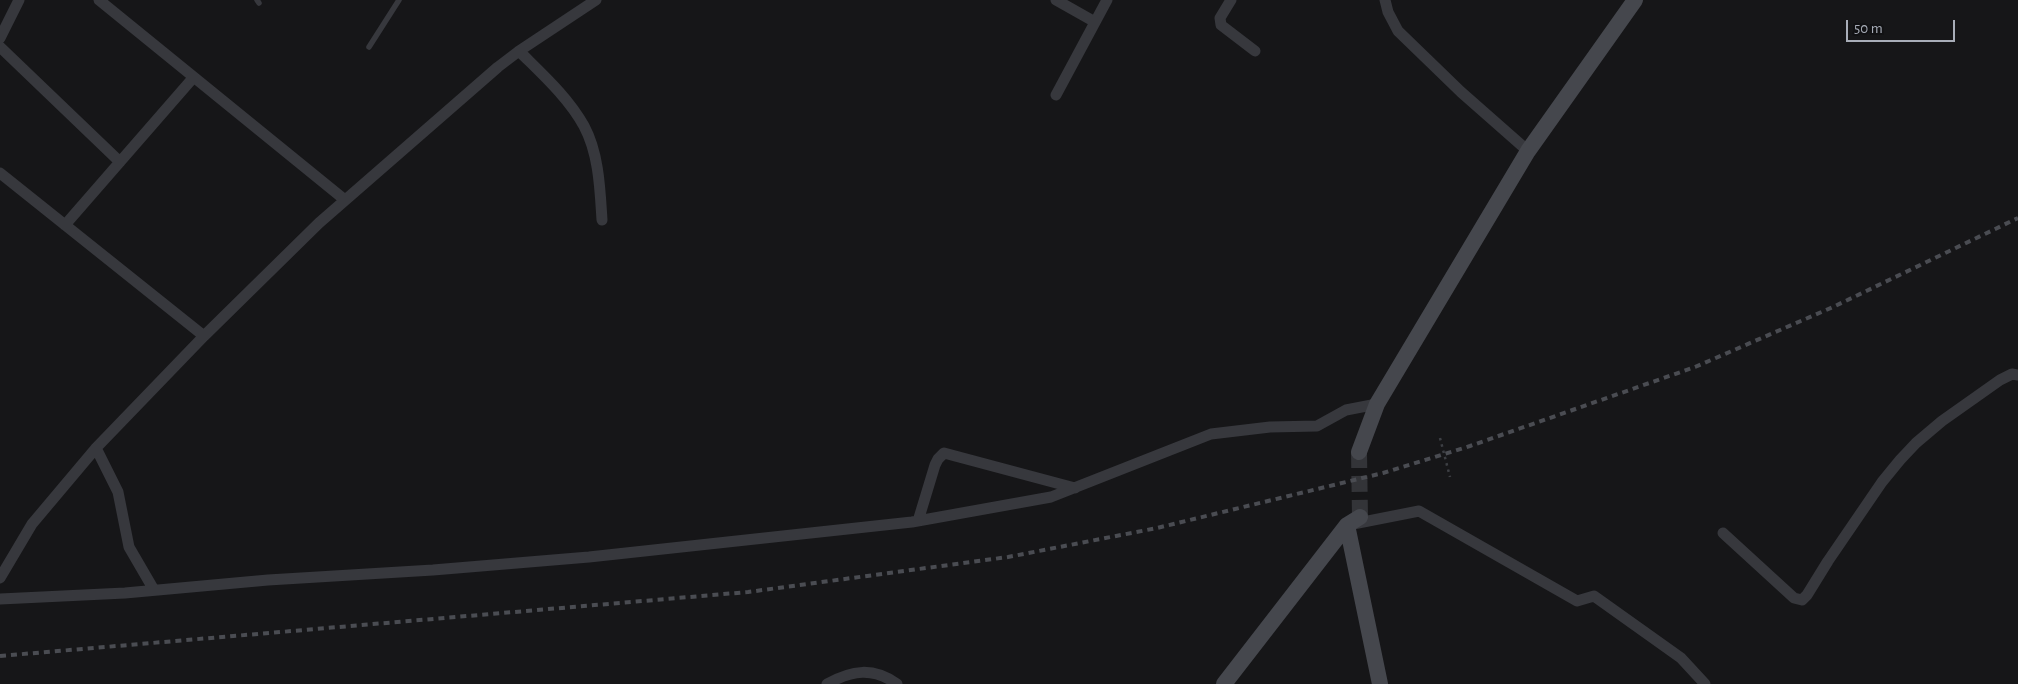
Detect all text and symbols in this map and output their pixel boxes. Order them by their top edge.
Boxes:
scale bar [1848,10,1957,42]
text: 50 m [1854,21,1883,36]

